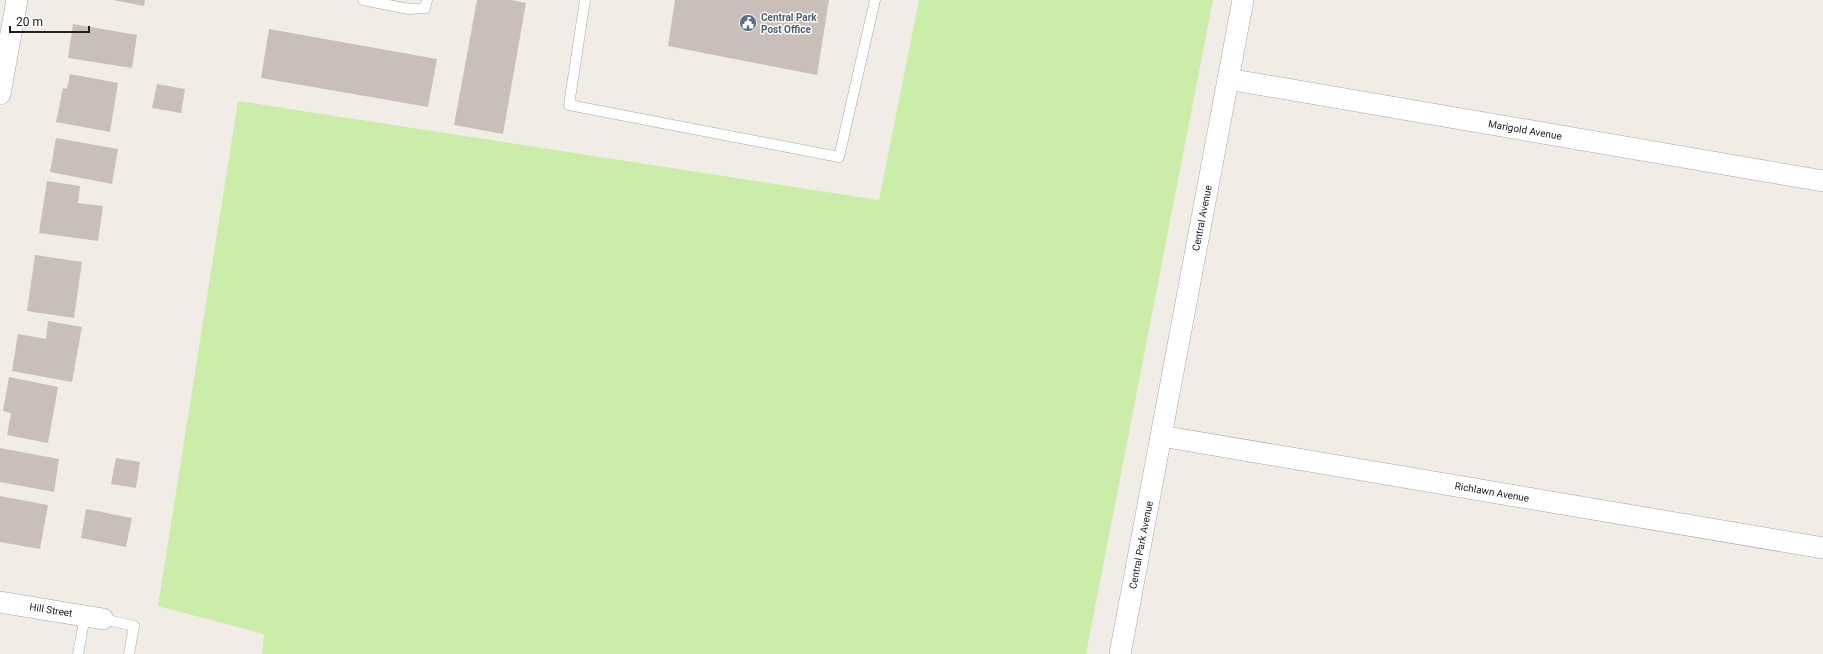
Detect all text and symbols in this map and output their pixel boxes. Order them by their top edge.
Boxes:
scale bar [10,8,89,34]
place label: Central Park Post Office [761,12,817,35]
public building icon: Central Park Post Office [738,13,758,33]
text: 20 m [16,15,43,29]
street label: Marigold Avenue [1487,118,1563,142]
street label: Central Avenue [1190,184,1214,252]
street label: Richlawn Avenue [1454,480,1530,504]
street label: Central Park Avenue [1127,500,1155,590]
street label: Hill Street [29,601,73,619]

